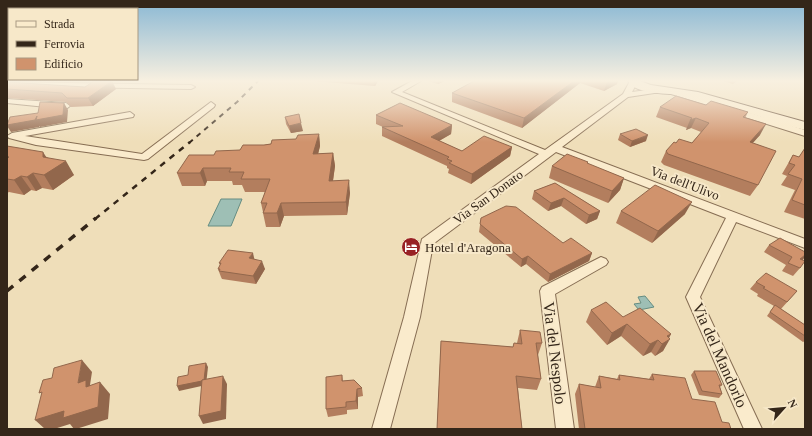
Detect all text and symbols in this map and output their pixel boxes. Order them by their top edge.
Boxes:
legend [8,8,138,80]
text: Strada [44,17,75,31]
text: Ferrovia [44,37,85,51]
text: Edificio [44,57,83,71]
street label: Via dell'Ulivo [648,163,722,203]
street label: Via San Donato [450,167,526,227]
hotel icon: Hotel d'Aragona [400,236,422,258]
place label: Hotel d'Aragona [425,240,511,255]
street label: Via del Mandorlo [689,300,751,410]
street label: Via del Nespolo [539,301,570,405]
north arrow [764,388,804,428]
text: N [786,397,800,410]

